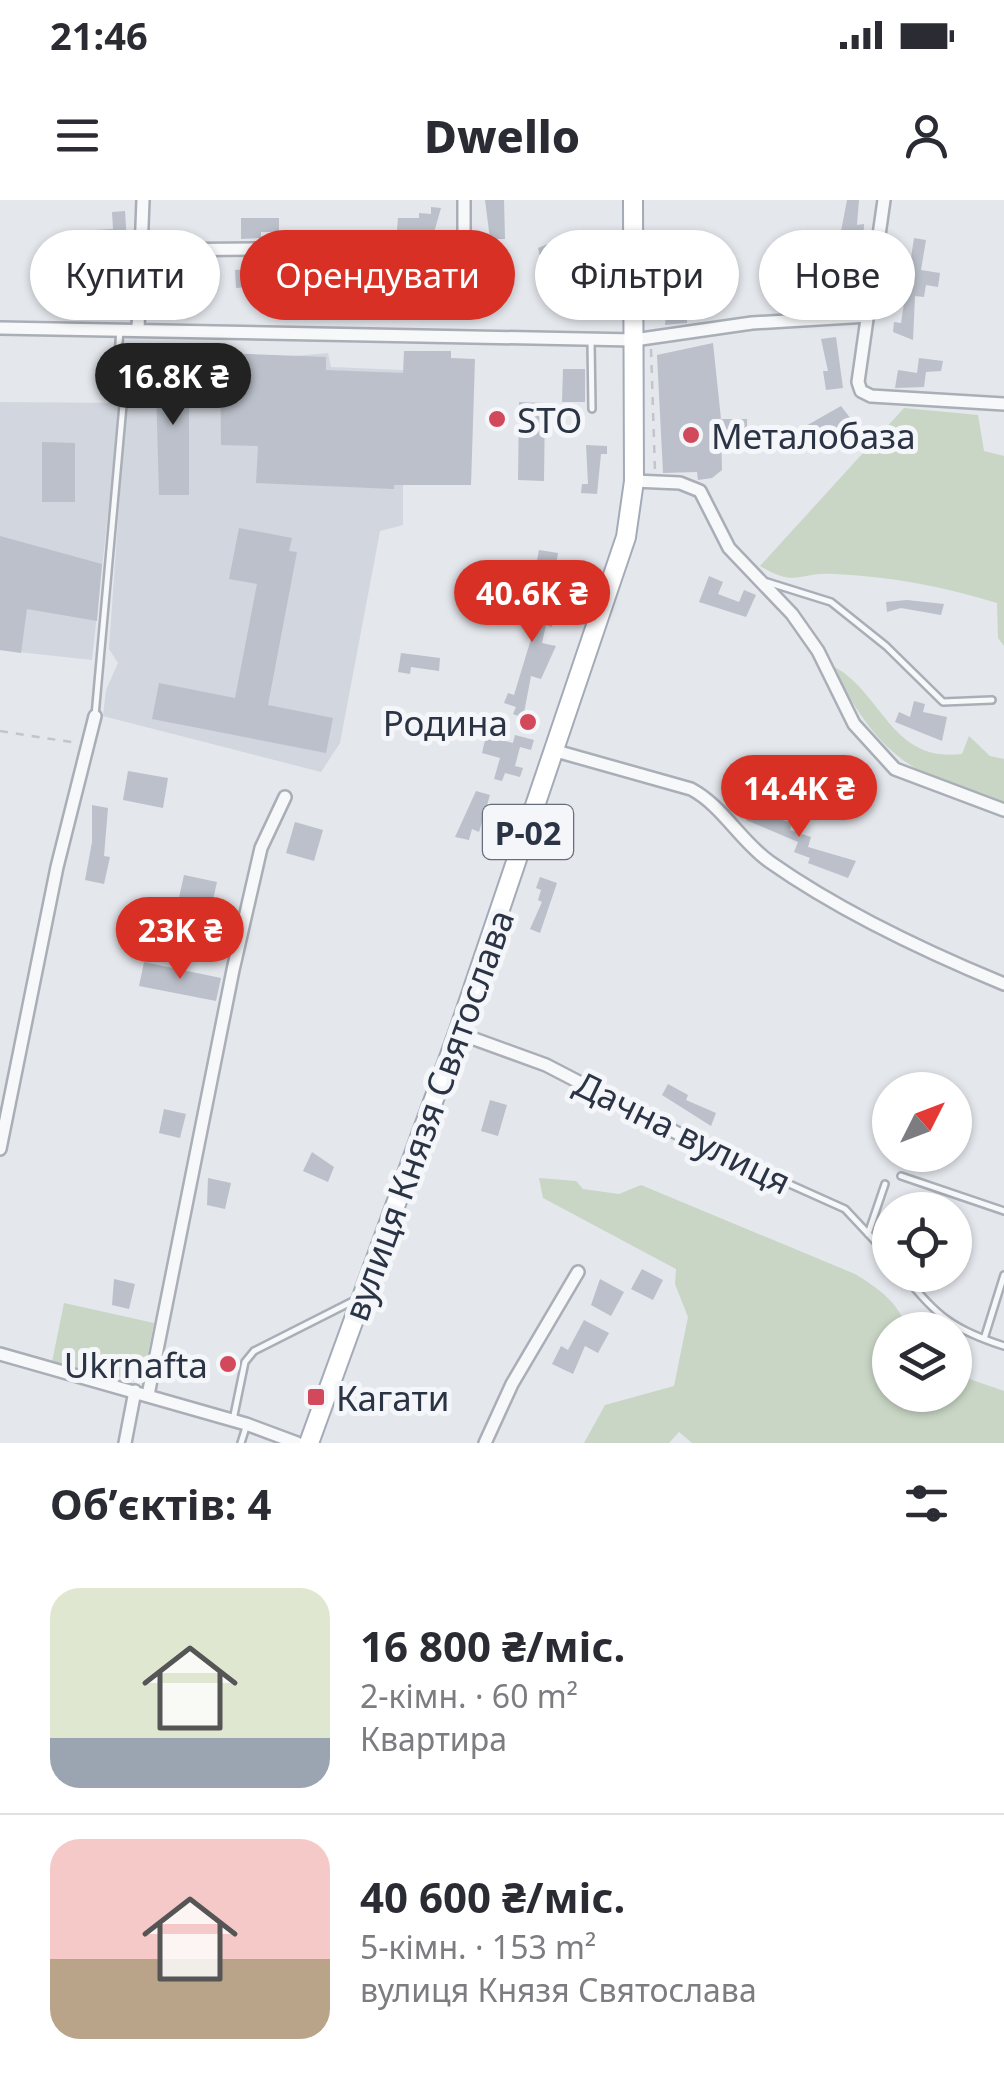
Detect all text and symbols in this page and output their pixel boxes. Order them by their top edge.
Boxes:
text: 21:46 [50,9,148,61]
text: Dwello [424,105,580,166]
icon: menu [50,108,105,163]
icon: person [899,108,954,163]
chip: Купити [30,230,220,320]
chip: Орендувати [240,230,515,320]
chip: Фільтри [535,230,739,320]
chip: Нове [759,230,915,320]
pin: 16.8K ₴ [81,343,265,428]
text: 16.8K ₴ [117,354,229,397]
place label: STO [517,396,582,443]
marker: STO [486,408,508,430]
place label: Металобаза [711,412,916,459]
marker: Металобаза [680,424,702,446]
pin: 40.6K ₴ [440,560,624,645]
text: 40.6K ₴ [476,571,588,614]
place label: Родина [383,699,508,746]
marker: Родина [517,711,539,733]
pin: 14.4K ₴ [707,755,891,840]
text: 14.4K ₴ [743,766,855,809]
road number: Р-02 [483,805,573,859]
pin: 23K ₴ [110,897,250,982]
street label: вулиця Князя Святослава [332,903,524,1327]
text: 23K ₴ [138,908,222,951]
street label: Дачна вулиця [567,1059,799,1205]
north arrow [872,1072,972,1172]
map controls [872,1072,972,1412]
button: locate [872,1192,972,1292]
button: layers [872,1312,972,1412]
place label: Ukrnafta [64,1341,208,1388]
marker: Ukrnafta [217,1353,239,1375]
place label: Кагати [336,1374,449,1421]
marker: Кагати [305,1386,327,1408]
text: Об’єктів: 4 [50,1475,272,1532]
icon: filters [899,1476,954,1531]
text: 16 800 ₴/міс. [360,1617,625,1674]
icon: home [130,1628,250,1748]
text: 2-кімн. · 60 m² [360,1674,578,1717]
text: Квартира [360,1717,507,1760]
text: 40 600 ₴/міс. [360,1868,625,1925]
icon: home [130,1879,250,1999]
text: 5-кімн. · 153 m² [360,1925,596,1968]
text: вулиця Князя Святослава [360,1968,757,2011]

